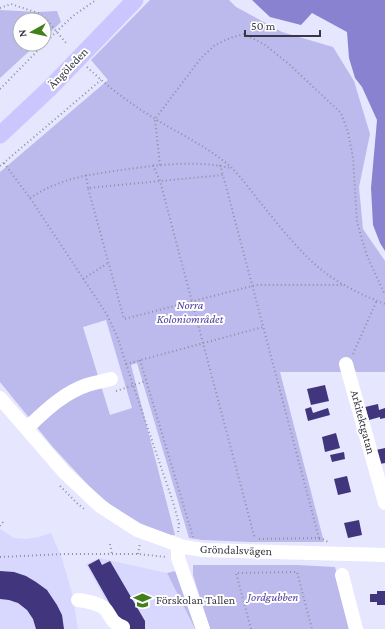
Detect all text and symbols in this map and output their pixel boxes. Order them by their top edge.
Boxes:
north arrow [12,12,52,52]
scale bar [245,12,320,38]
text: 50 m [251,19,276,33]
text: N [16,28,29,38]
street label: Ängöleden [45,44,91,91]
park label: Norra Koloniområdet [157,298,224,326]
street label: Arkitektgatan [348,388,378,456]
street label: Gröndalsvägen [200,542,273,558]
school or university icon: Förskolan Tallen [133,590,153,610]
park label: Jordgubben [246,590,298,604]
place label: Förskolan Tallen [156,593,236,607]

